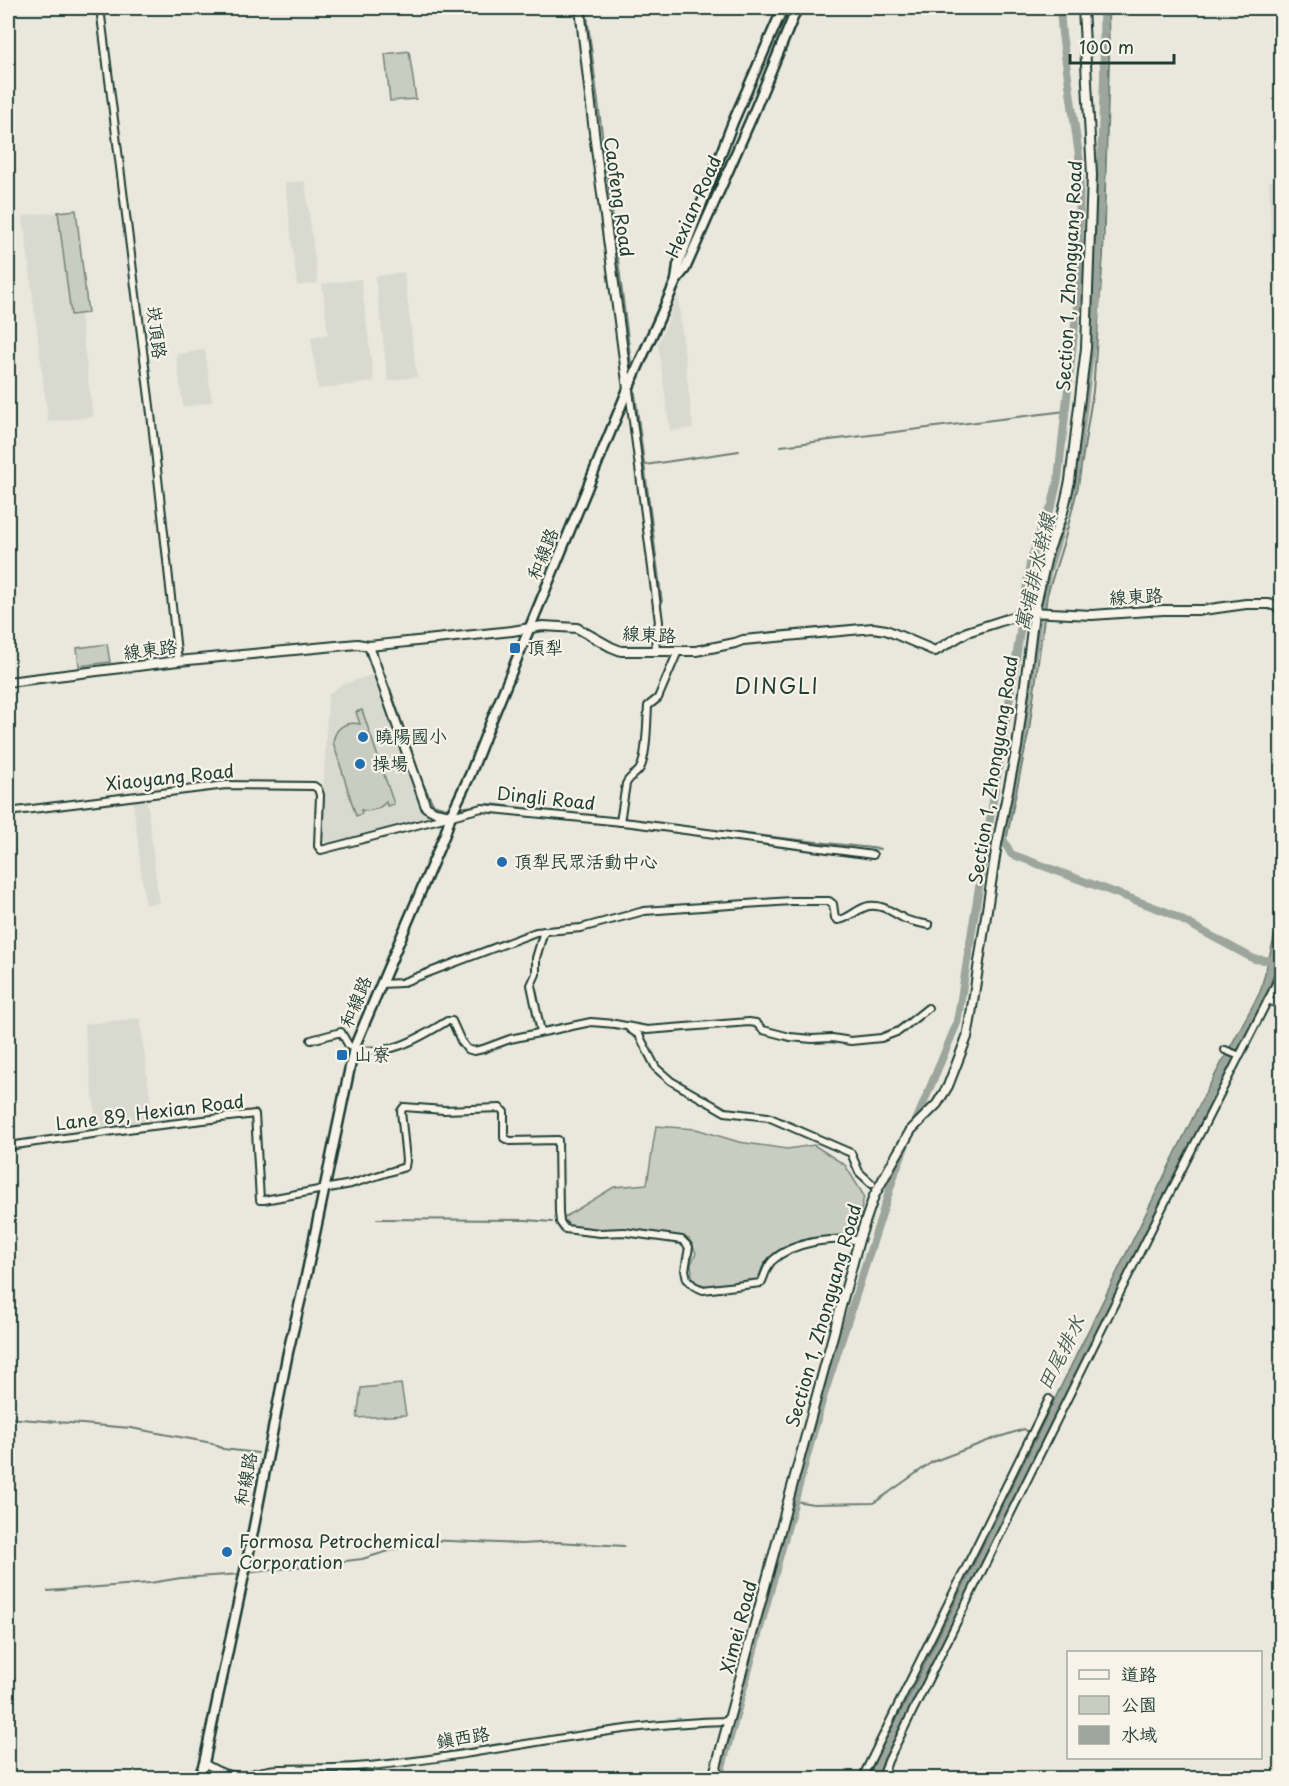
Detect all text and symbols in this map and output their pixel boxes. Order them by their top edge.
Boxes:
scale bar [1070,27,1174,65]
text: 100 m [1079,33,1134,60]
street label: Caofeng Road [598,135,641,259]
street label: Hexian Road [658,151,727,262]
street label: Section 1, Zhongyang Road [1049,160,1088,392]
street label: 崁頂路 [141,303,174,360]
water label: 寓埔排水幹線 [1006,509,1062,634]
street label: 和線路 [519,523,564,584]
street label: 線東路 [1108,581,1164,610]
street label: 線東路 [621,619,677,648]
street label: 線東路 [121,632,178,665]
place label: 頂犁 [527,633,563,660]
marker: 頂犁 [508,641,522,655]
street label: Section 1, Zhongyang Road [961,653,1024,886]
district label: DINGLI [735,669,819,701]
place label: 曉陽國小 [375,722,447,749]
marker: 曉陽國小 [356,730,370,744]
place label: 操場 [372,749,408,776]
street label: Xiaoyang Road [104,756,235,797]
marker: 操場 [353,757,367,771]
street label: Dingli Road [496,779,597,816]
place label: 頂犁民眾活動中心 [514,847,658,874]
marker: 頂犁民眾活動中心 [495,855,509,869]
street label: 和線路 [332,971,378,1032]
place label: 山寮 [354,1040,390,1067]
marker: 山寮 [335,1048,349,1062]
street label: Lane 89, Hexian Road [54,1087,246,1136]
street label: Section 1, Zhongyang Road [778,1201,867,1430]
water label: 田尾排水 [1029,1309,1092,1395]
street label: 和線路 [226,1450,263,1508]
place label: Formosa Petrochemical Corporation [239,1527,440,1575]
marker: Formosa Petrochemical Corporation [220,1545,234,1559]
street label: Ximei Road [712,1577,763,1676]
legend [1067,1651,1262,1759]
text: 道路 [1121,1660,1157,1687]
text: 公園 [1121,1690,1157,1717]
street label: 鎮西路 [434,1719,492,1754]
text: 水域 [1121,1720,1157,1747]

